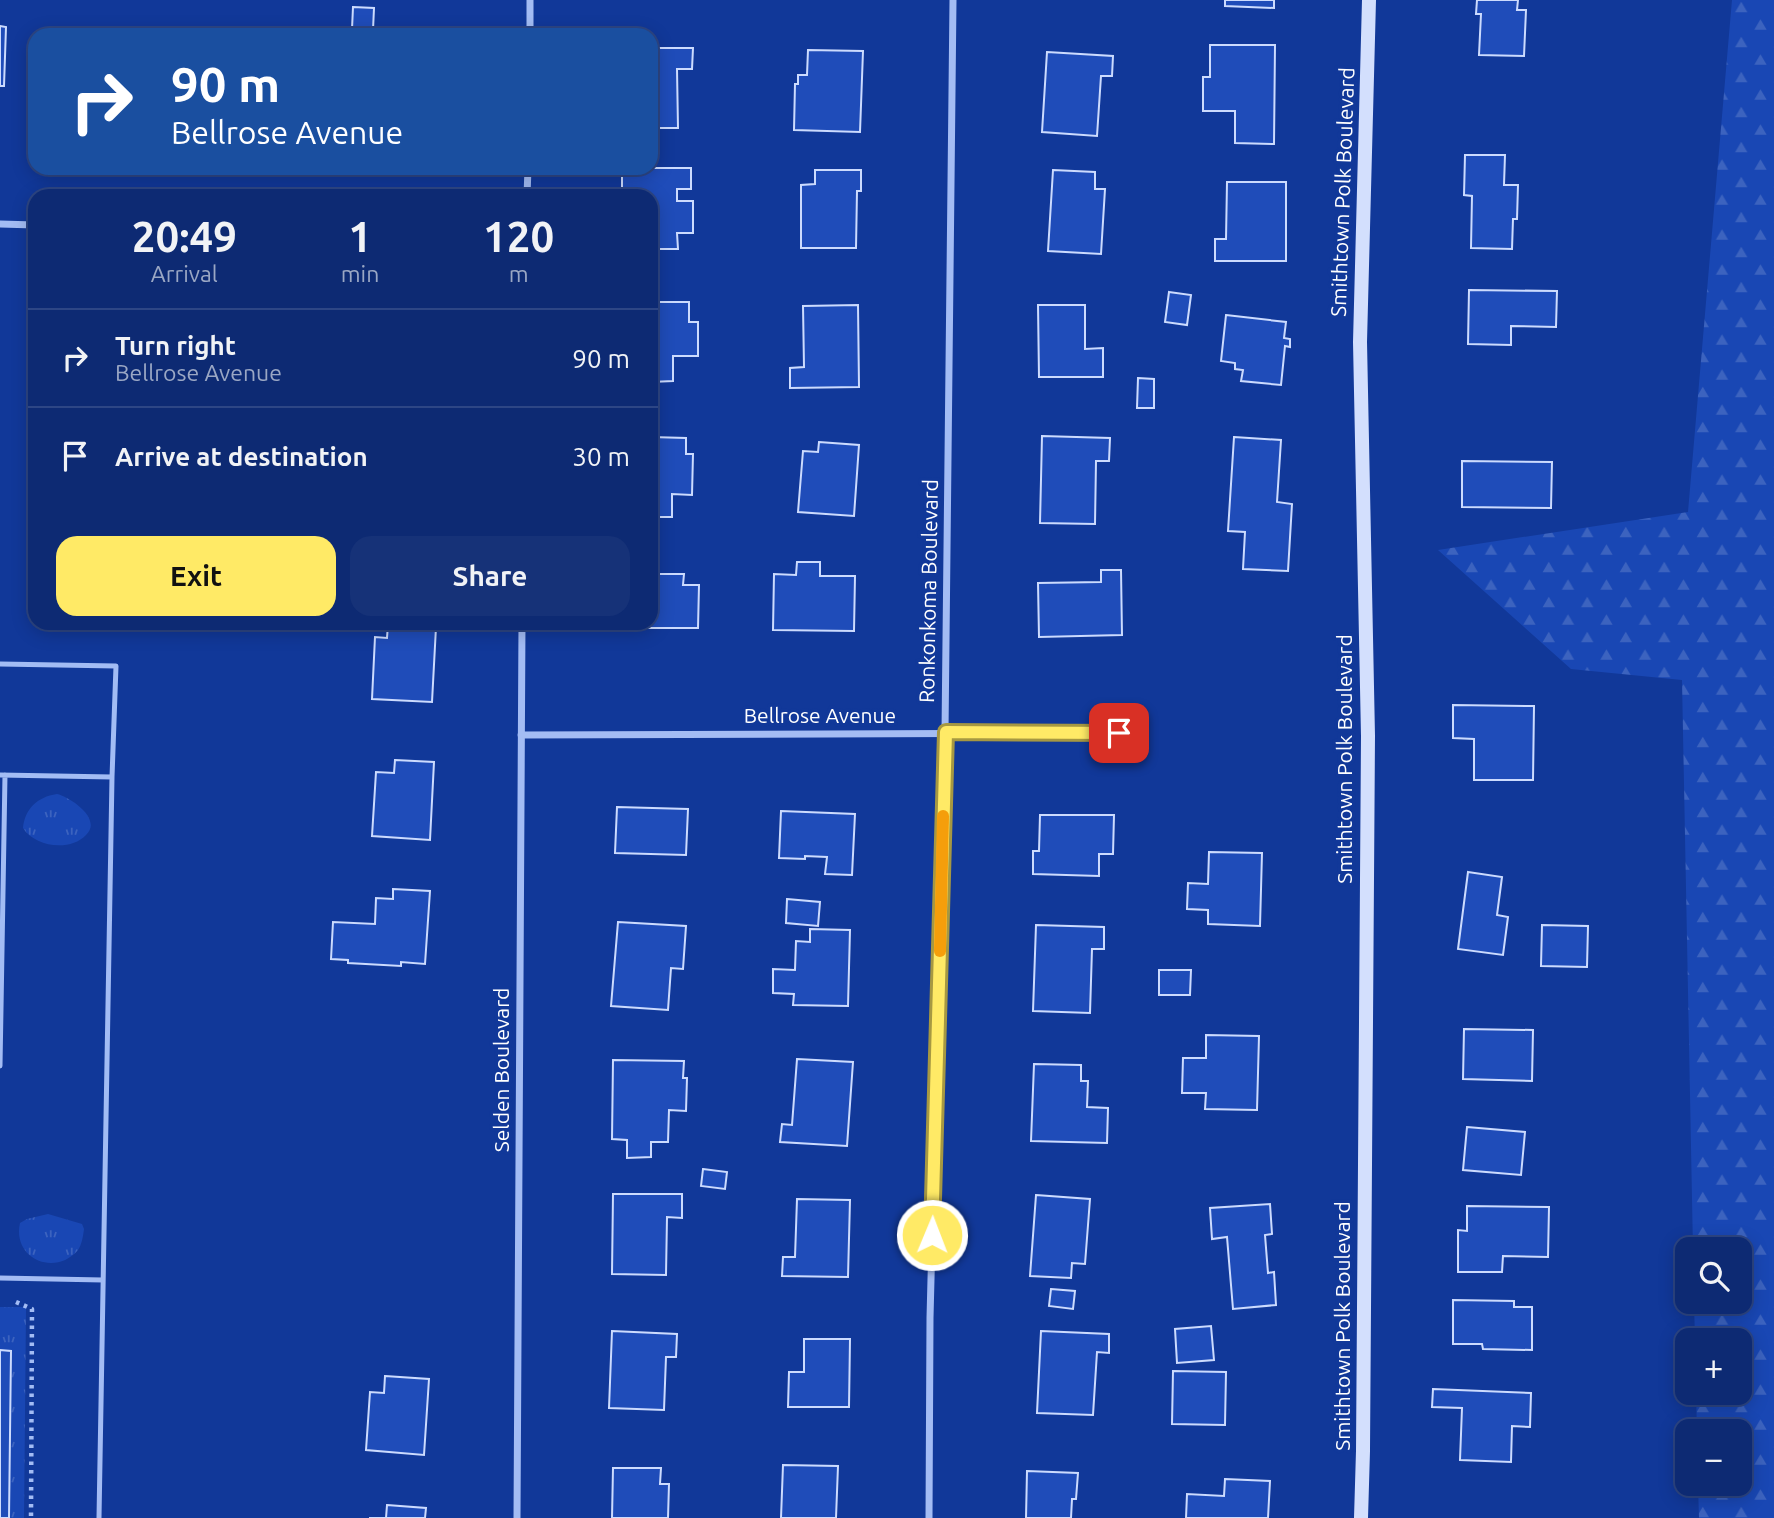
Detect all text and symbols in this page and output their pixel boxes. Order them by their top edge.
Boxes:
icon: right [56,56,147,147]
text: 90 m [171,56,280,111]
street label: Smithtown Polk Boulevard [1326,67,1358,317]
text: Bellrose Avenue [171,114,403,150]
text: 20:49 [132,213,237,260]
text: 1 [348,213,372,260]
text: 120 [483,213,554,260]
text: Arrival [151,261,218,286]
text: min [341,261,379,286]
text: m [509,261,529,286]
text: Turn right [115,331,236,360]
icon: right [56,339,94,377]
text: 90 m [572,344,630,373]
text: Bellrose Avenue [115,360,282,385]
icon: arrive [56,437,94,475]
text: Arrive at destination [115,442,368,471]
text: 30 m [572,442,630,471]
street label: Ronkonkoma Boulevard [914,479,942,703]
button: Exit [56,536,336,616]
button: Share [350,536,630,616]
street label: Smithtown Polk Boulevard [1332,634,1356,884]
street label: Bellrose Avenue [744,703,896,727]
pin [1089,703,1149,763]
icon: arrive [1100,714,1138,752]
street label: Selden Boulevard [489,988,513,1152]
position arrow [895,1198,969,1272]
street label: Smithtown Polk Boulevard [1330,1201,1354,1451]
map controls [1675,1237,1752,1496]
button: search [1675,1237,1752,1314]
button: + [1675,1328,1752,1405]
button: − [1675,1419,1752,1496]

